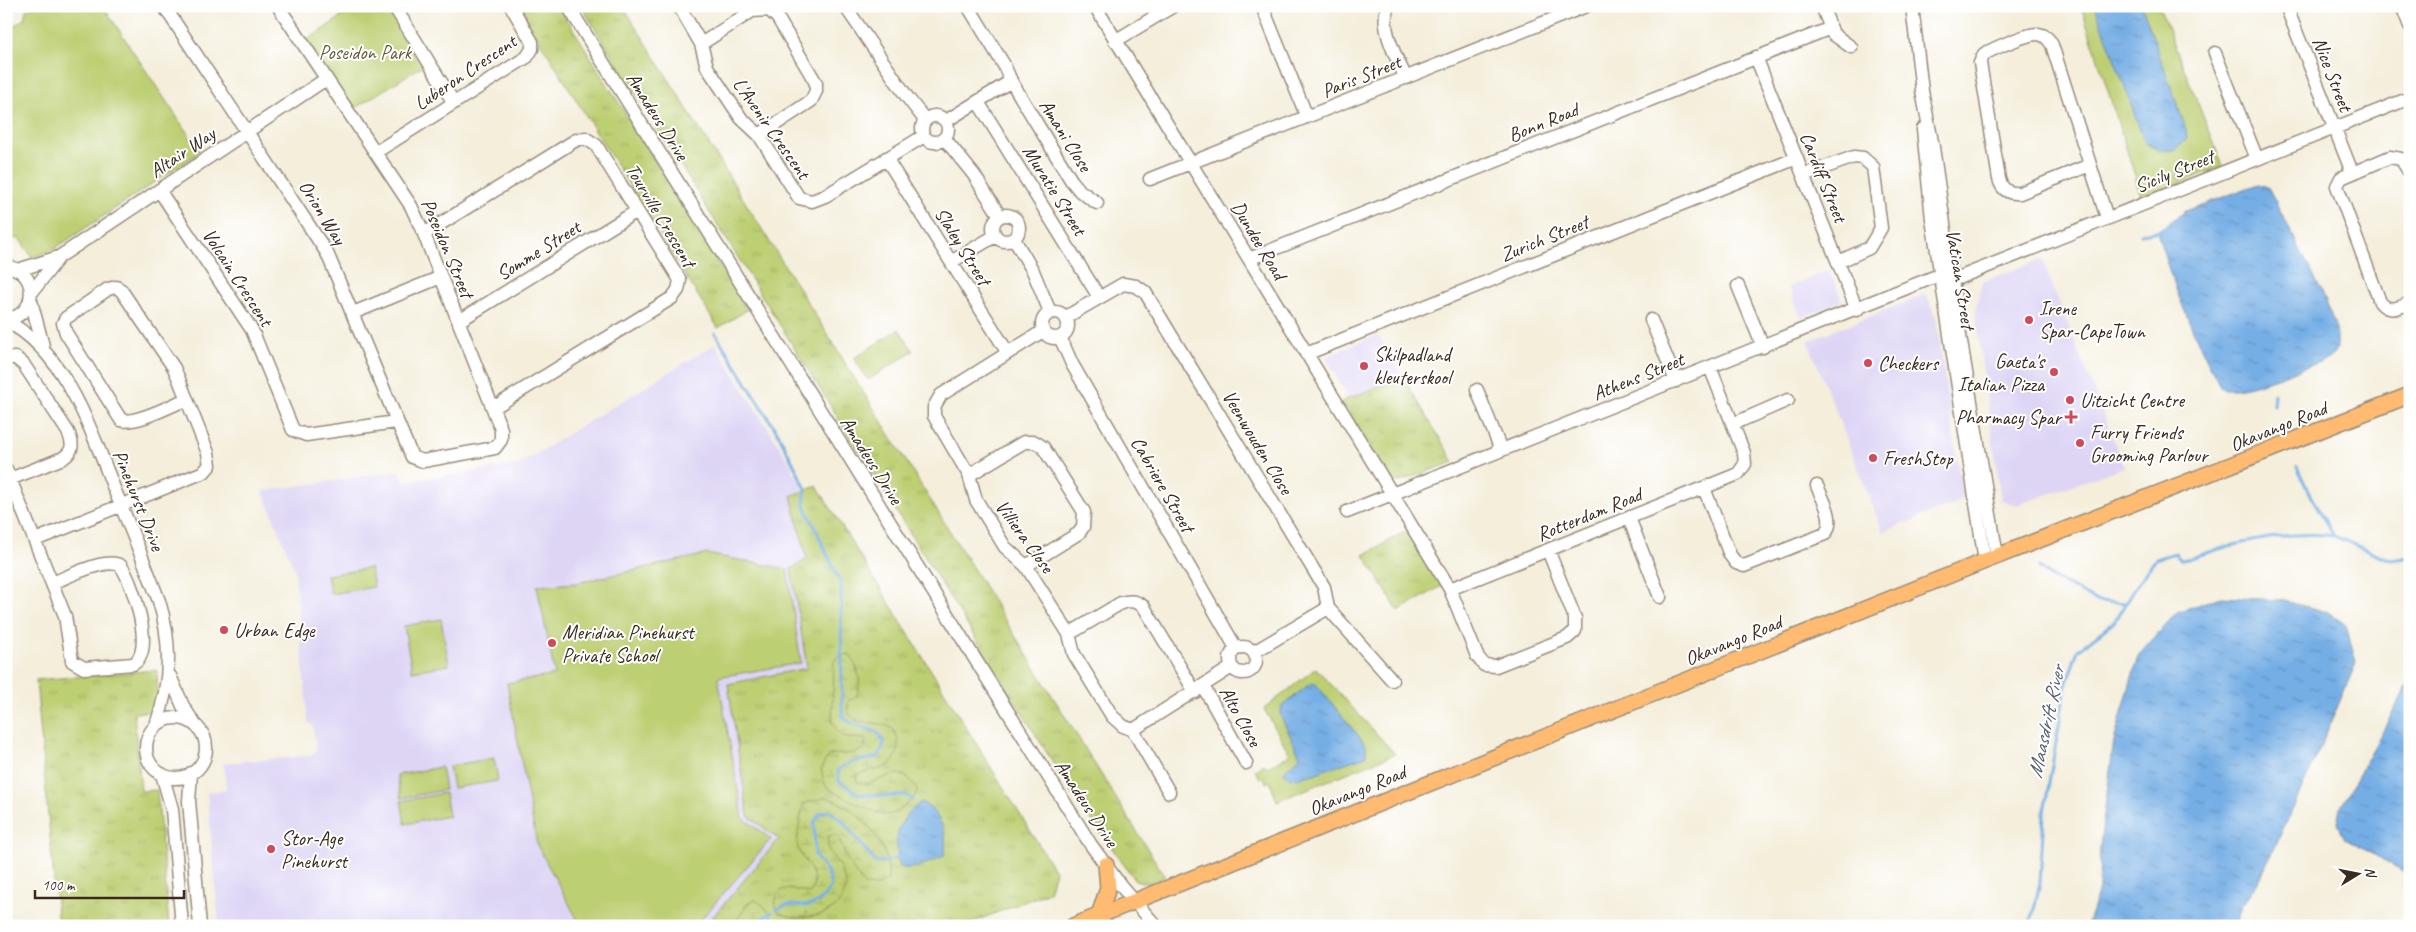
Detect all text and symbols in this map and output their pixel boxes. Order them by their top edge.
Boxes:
street label: Luberon Crescent [409,28,523,116]
street label: Nice Street [2307,33,2359,117]
park label: Poseidon Park [319,40,413,65]
street label: Paris Street [1318,48,1407,104]
street label: Amadeus Drive [621,68,695,166]
street label: L'Avenir Crescent [727,73,817,186]
street label: Amani Close [1034,94,1098,177]
street label: Bonn Road [1504,96,1585,148]
street label: Altair Way [145,120,222,183]
street label: Cardiff Street [1794,128,1854,228]
street label: Muratie Street [1017,141,1093,242]
street label: Sicily Street [2131,143,2221,199]
street label: Tourville Crescent [620,159,703,275]
street label: Orion Way [293,175,353,251]
street label: Poseidon Street [415,195,481,305]
street label: Dundee Road [1225,196,1293,287]
street label: Slaley Street [929,203,998,293]
street label: Zurich Street [1497,208,1595,267]
street label: Somme Street [492,214,587,286]
street label: Volcain Crescent [197,224,280,333]
street label: Vatican Street [1940,227,1981,334]
place label: Irene Spar-CapeTown [2039,296,2146,344]
marker: Irene Spar-CapeTown [2023,314,2035,326]
place label: Skilpadland kleuterskool [1374,342,1454,390]
street label: Athens Street [1589,346,1690,406]
place label: Gaeta's Italian Pizza [1957,349,2046,397]
place label: Checkers [1878,351,1940,376]
marker: Checkers [1862,357,1874,369]
marker: Skilpadland kleuterskool [1358,360,1370,372]
marker: Gaeta's Italian Pizza [2048,366,2060,378]
street label: Veenwouden Close [1217,386,1299,500]
place label: Uitzicht Centre [2080,388,2186,413]
marker: Uitzicht Centre [2064,394,2076,406]
street label: Okavango Road [2226,395,2333,457]
place label: Pharmacy Spar [1956,405,2063,430]
marker: Pharmacy Spar [2065,411,2077,423]
street label: Amadeus Drive [835,412,909,510]
place label: Furry Friends Grooming Parlour [2090,420,2209,468]
street label: Cabriere Street [1125,432,1202,540]
marker: Furry Friends Grooming Parlour [2074,437,2086,449]
street label: Pinehurst Drive [107,446,171,556]
place label: FreshStop [1883,446,1954,471]
marker: FreshStop [1867,452,1879,464]
street label: Rotterdam Road [1533,481,1648,547]
street label: Villiera Close [990,495,1060,579]
street label: Okavango Road [1681,609,1788,671]
place label: Urban Edge [234,618,316,643]
place label: Meridian Pinehurst Private School [562,620,696,668]
marker: Urban Edge [218,624,230,636]
marker: Meridian Pinehurst Private School [546,637,558,649]
water label: Maasdrift River [2021,660,2071,780]
street label: Alto Close [1214,682,1268,752]
street label: Amadeus Drive [1049,755,1125,853]
street label: Okavango Road [1305,759,1412,821]
place label: Stor-Age Pinehurst [281,826,349,874]
marker: Stor-Age Pinehurst [265,843,277,855]
north arrow [2334,850,2384,900]
text: N [2361,866,2380,880]
scale bar [35,867,184,899]
text: 100 m [42,876,76,895]

